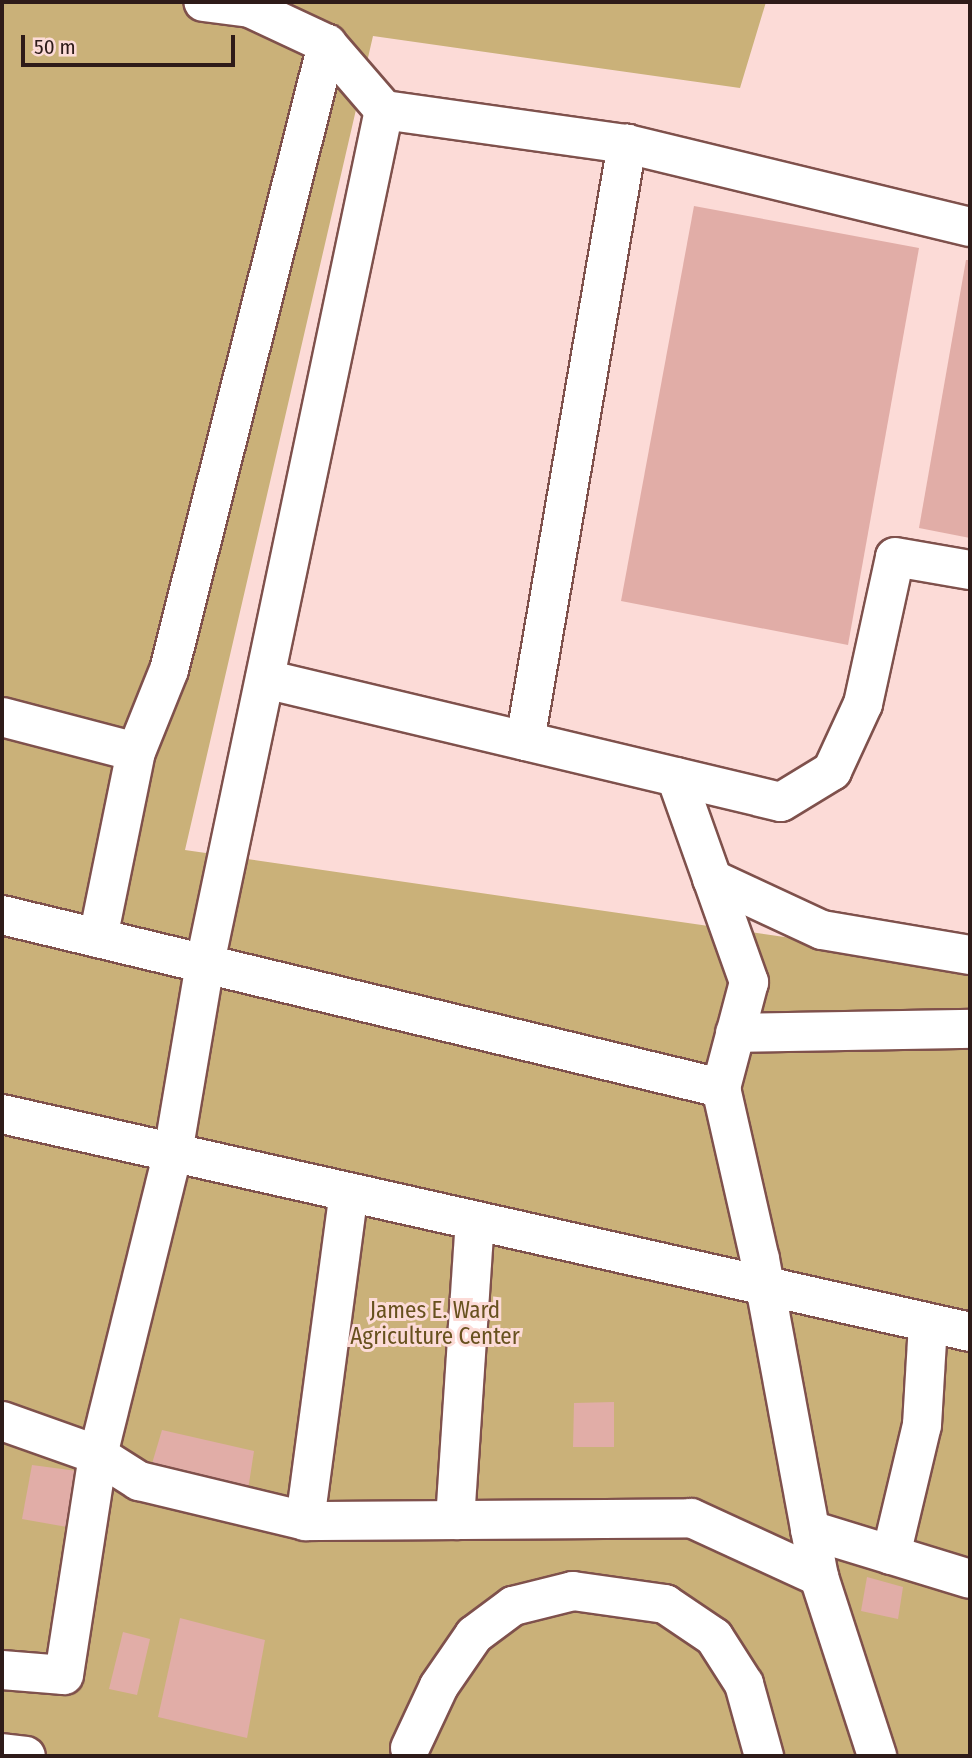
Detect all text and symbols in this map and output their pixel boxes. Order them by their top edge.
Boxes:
scale bar [24,21,238,65]
text: 50 m [34,34,76,60]
park label: James E. Ward Agriculture Center [350,1296,520,1350]

